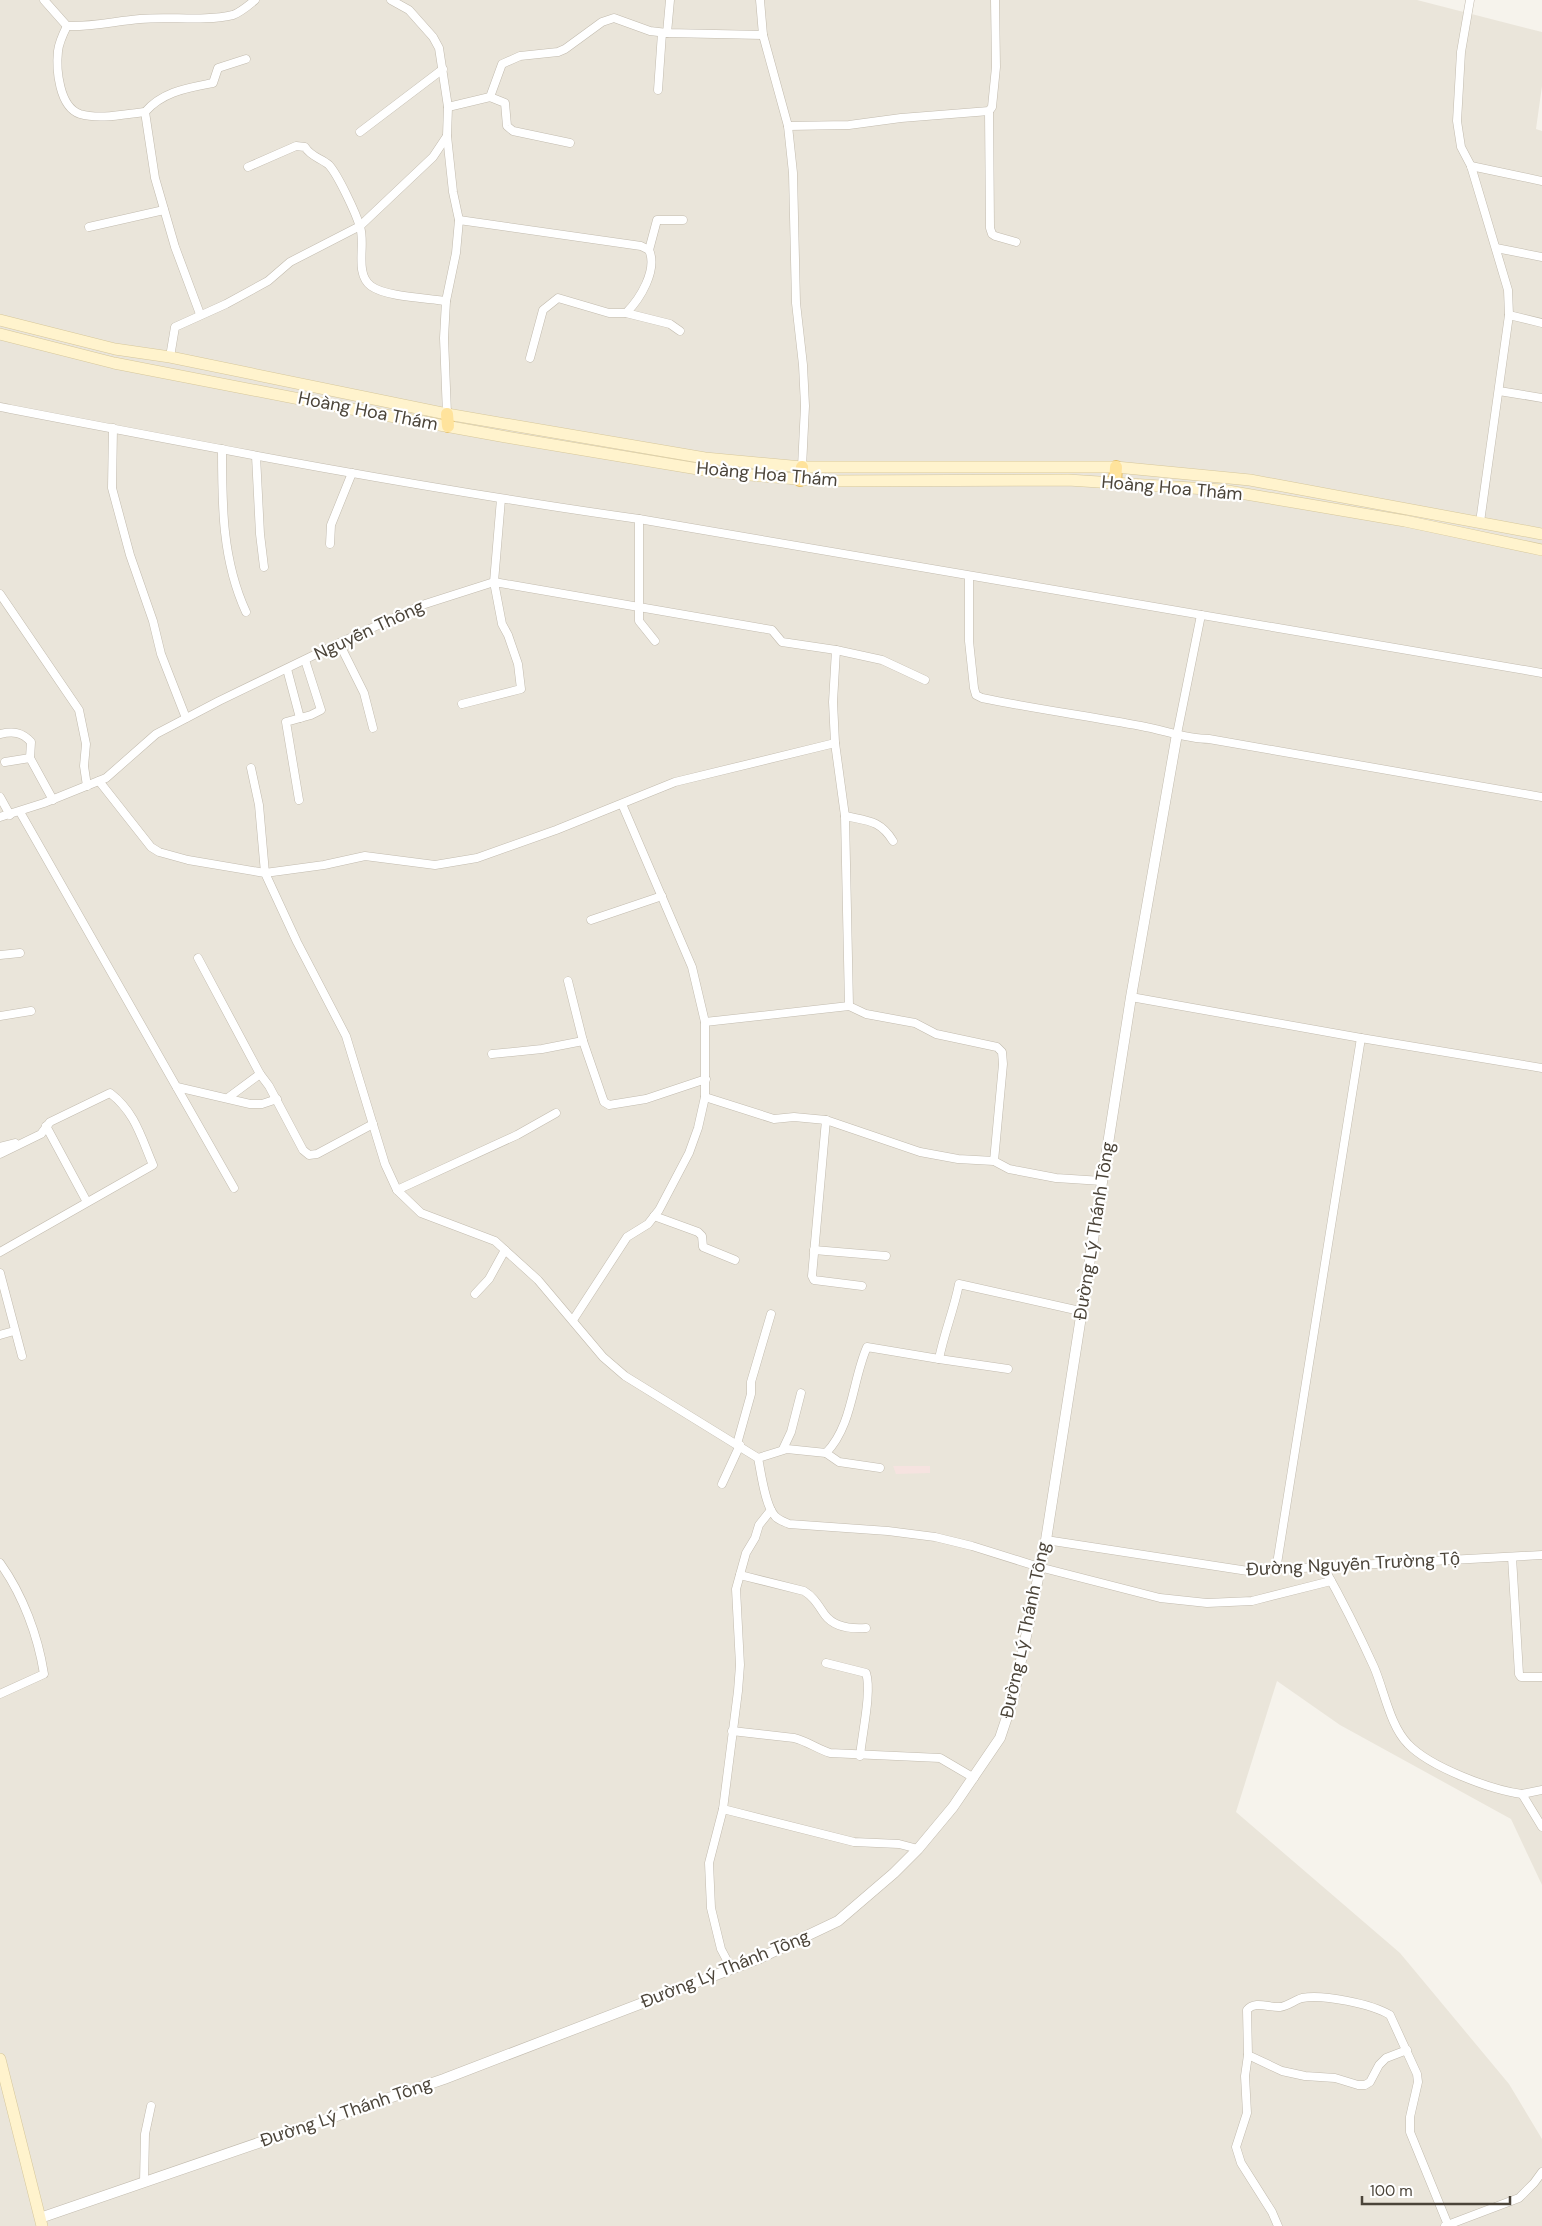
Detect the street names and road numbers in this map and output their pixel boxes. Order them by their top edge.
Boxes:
street label: Hoàng Hoa Thám [296,386,440,436]
street label: Hoàng Hoa Thám [695,456,839,492]
street label: Hoàng Hoa Thám [1100,470,1244,506]
street label: Nguyễn Thông [310,594,428,666]
street label: Đường Lý Thánh Tông [1068,1140,1120,1322]
street label: Đường Lý Thánh Tông [995,1539,1055,1721]
street label: Đường Nguyễn Trường Tộ [1246,1546,1460,1582]
street label: Đường Lý Thánh Tông [637,1924,813,2014]
street label: Đường Lý Thánh Tông [257,2071,435,2153]

